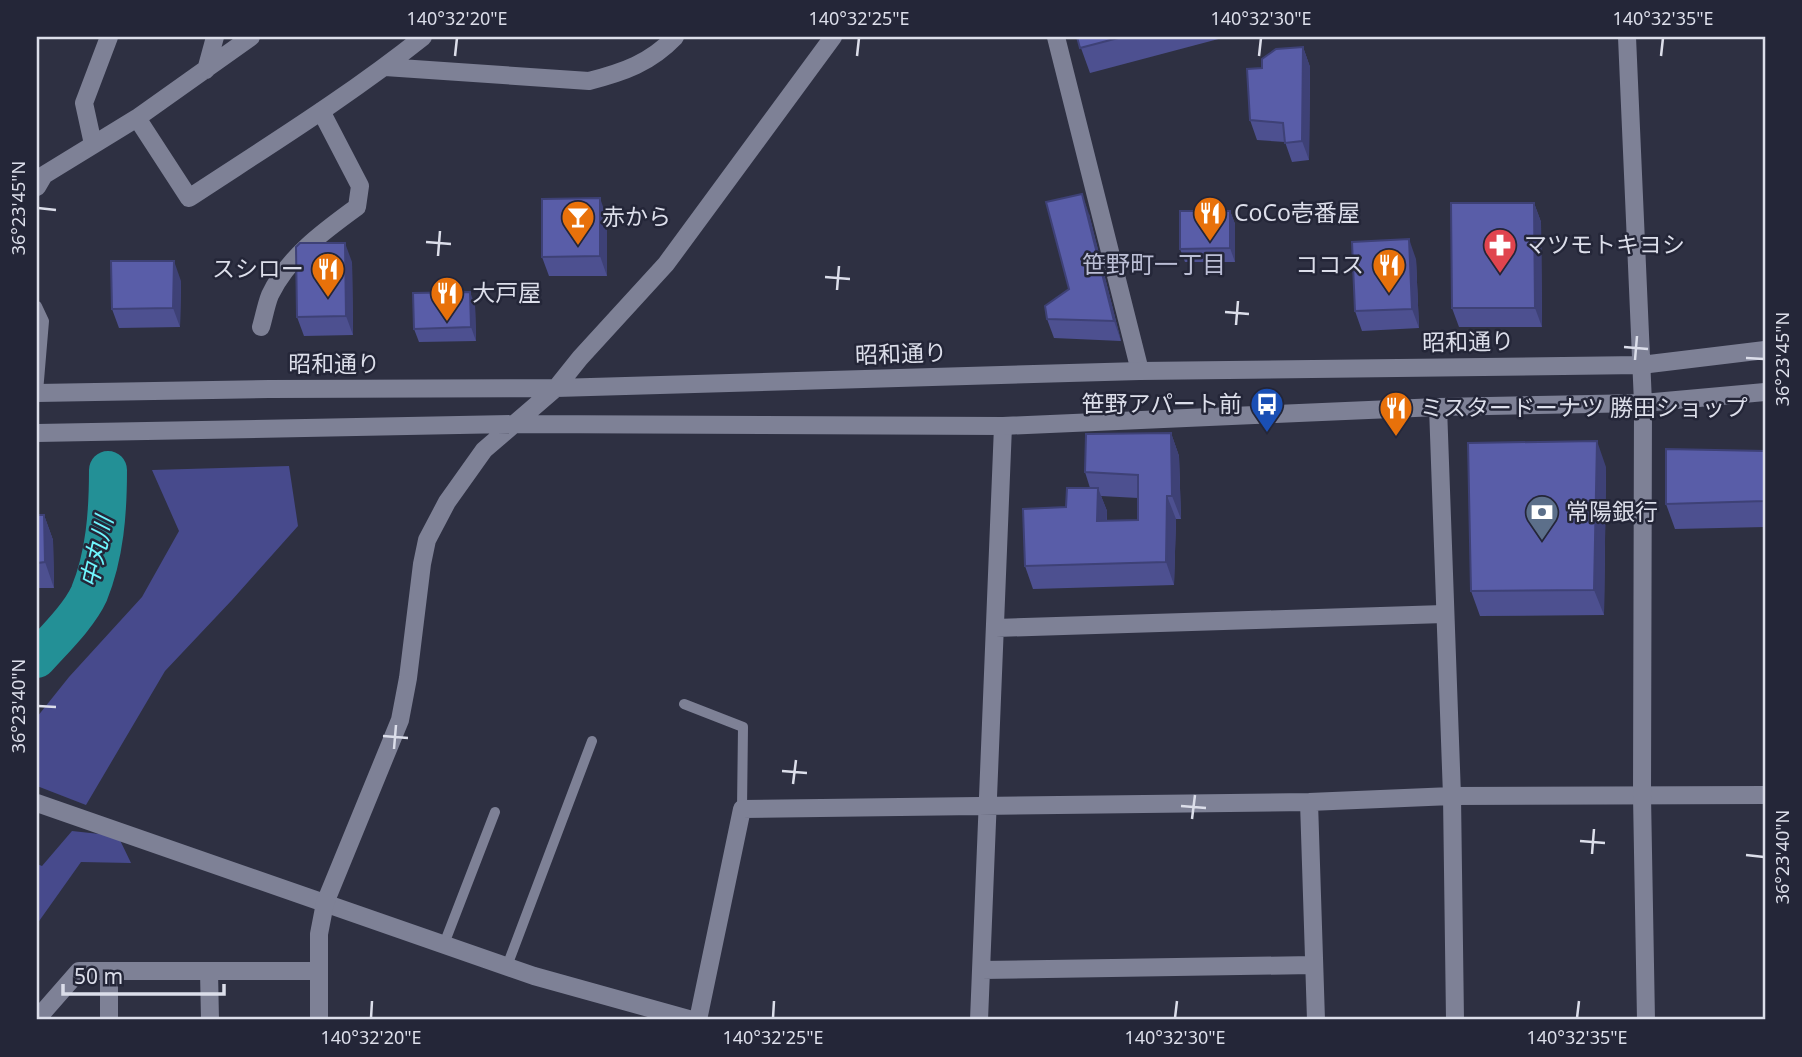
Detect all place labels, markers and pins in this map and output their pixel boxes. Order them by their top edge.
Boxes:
restaurant icon: CoCo壱番屋 [1191,194,1229,243]
place label: CoCo壱番屋 [1234,196,1360,228]
bar icon: 赤から [559,198,597,247]
place label: 赤から [602,200,671,232]
pharmacy icon: マツモトキヨシ [1481,226,1519,275]
place label: マツモトキヨシ [1524,228,1685,260]
restaurant icon: ココス [1370,246,1408,295]
place label: ココス [1295,248,1364,280]
restaurant icon: スシロー [309,250,347,299]
place label: スシロー [212,252,304,284]
restaurant icon: 大戸屋 [428,274,466,323]
place label: 大戸屋 [472,276,541,308]
bus stop icon: 笹野アパート前 [1248,385,1286,434]
place label: 笹野アパート前 [1081,387,1242,419]
restaurant icon: ミスタードーナツ 勝田ショップ [1377,389,1415,438]
place label: ミスタードーナツ 勝田ショップ [1420,391,1748,423]
bank icon: 常陽銀行 [1523,493,1561,542]
place label: 常陽銀行 [1566,495,1658,527]

